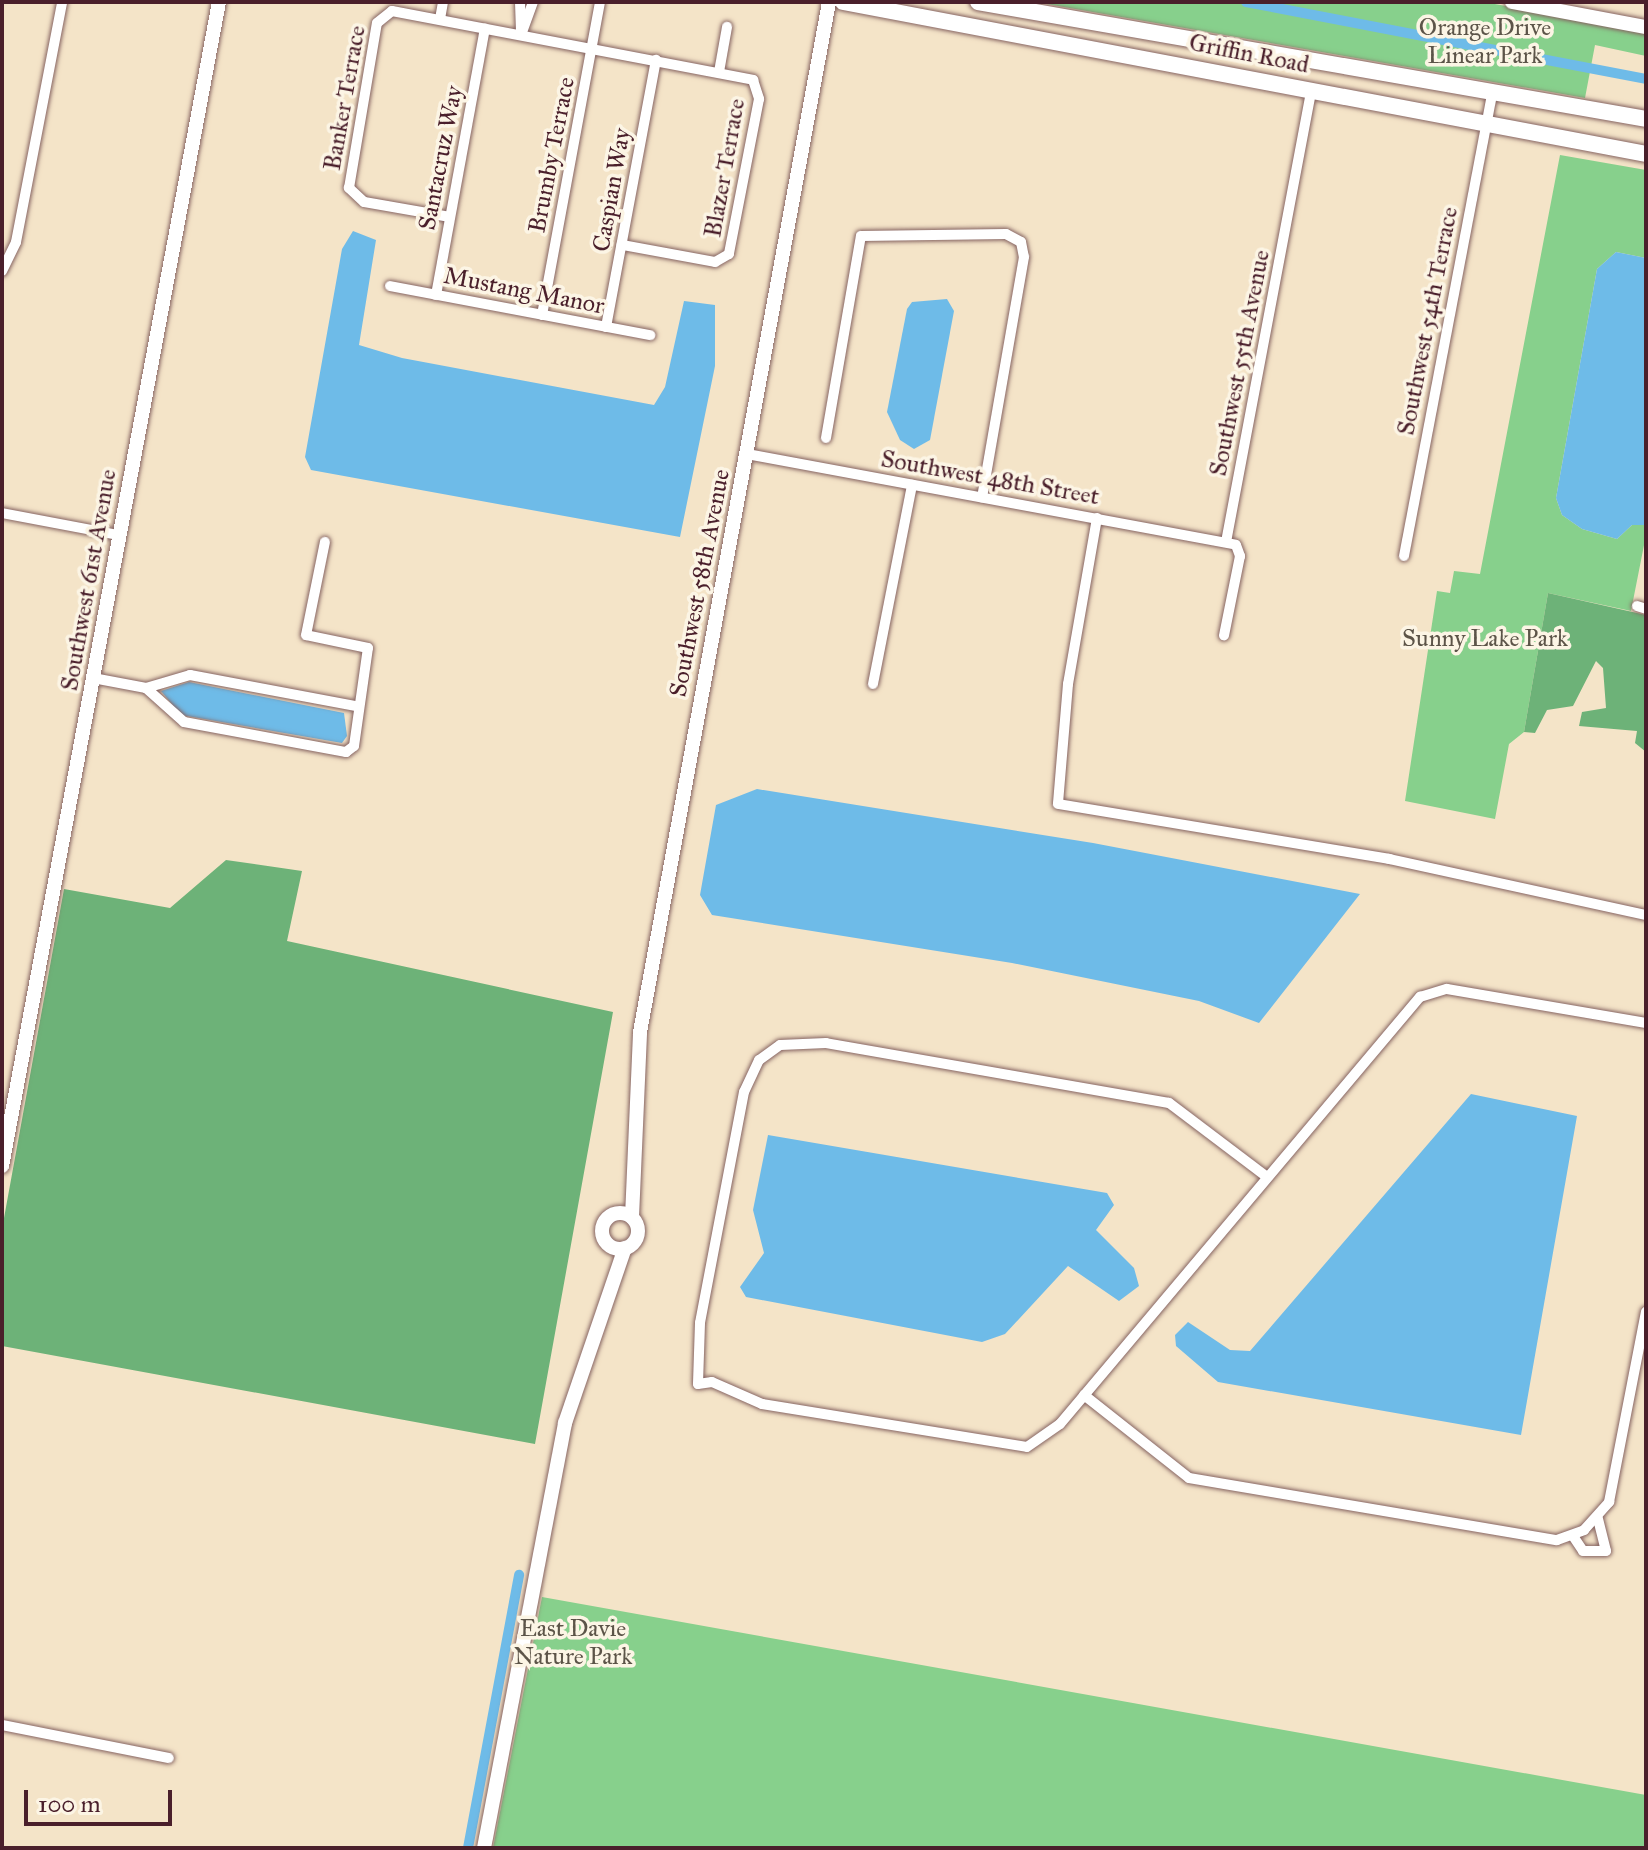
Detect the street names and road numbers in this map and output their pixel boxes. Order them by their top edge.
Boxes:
street label: Banker Terrace [318,23,372,173]
street label: Griffin Road [1187,28,1311,80]
street label: Brumby Terrace [523,75,581,235]
street label: Santacruz Way [413,83,469,233]
street label: Blazer Terrace [699,96,751,240]
street label: Caspian Way [587,126,637,254]
street label: Southwest 54th Terrace [1392,204,1464,438]
street label: Southwest 55th Avenue [1204,247,1276,479]
street label: Mustang Manor [441,261,607,321]
street label: Southwest 48th Street [879,445,1101,511]
street label: Southwest 61st Avenue [55,467,123,693]
street label: Southwest 58th Avenue [664,467,736,699]

